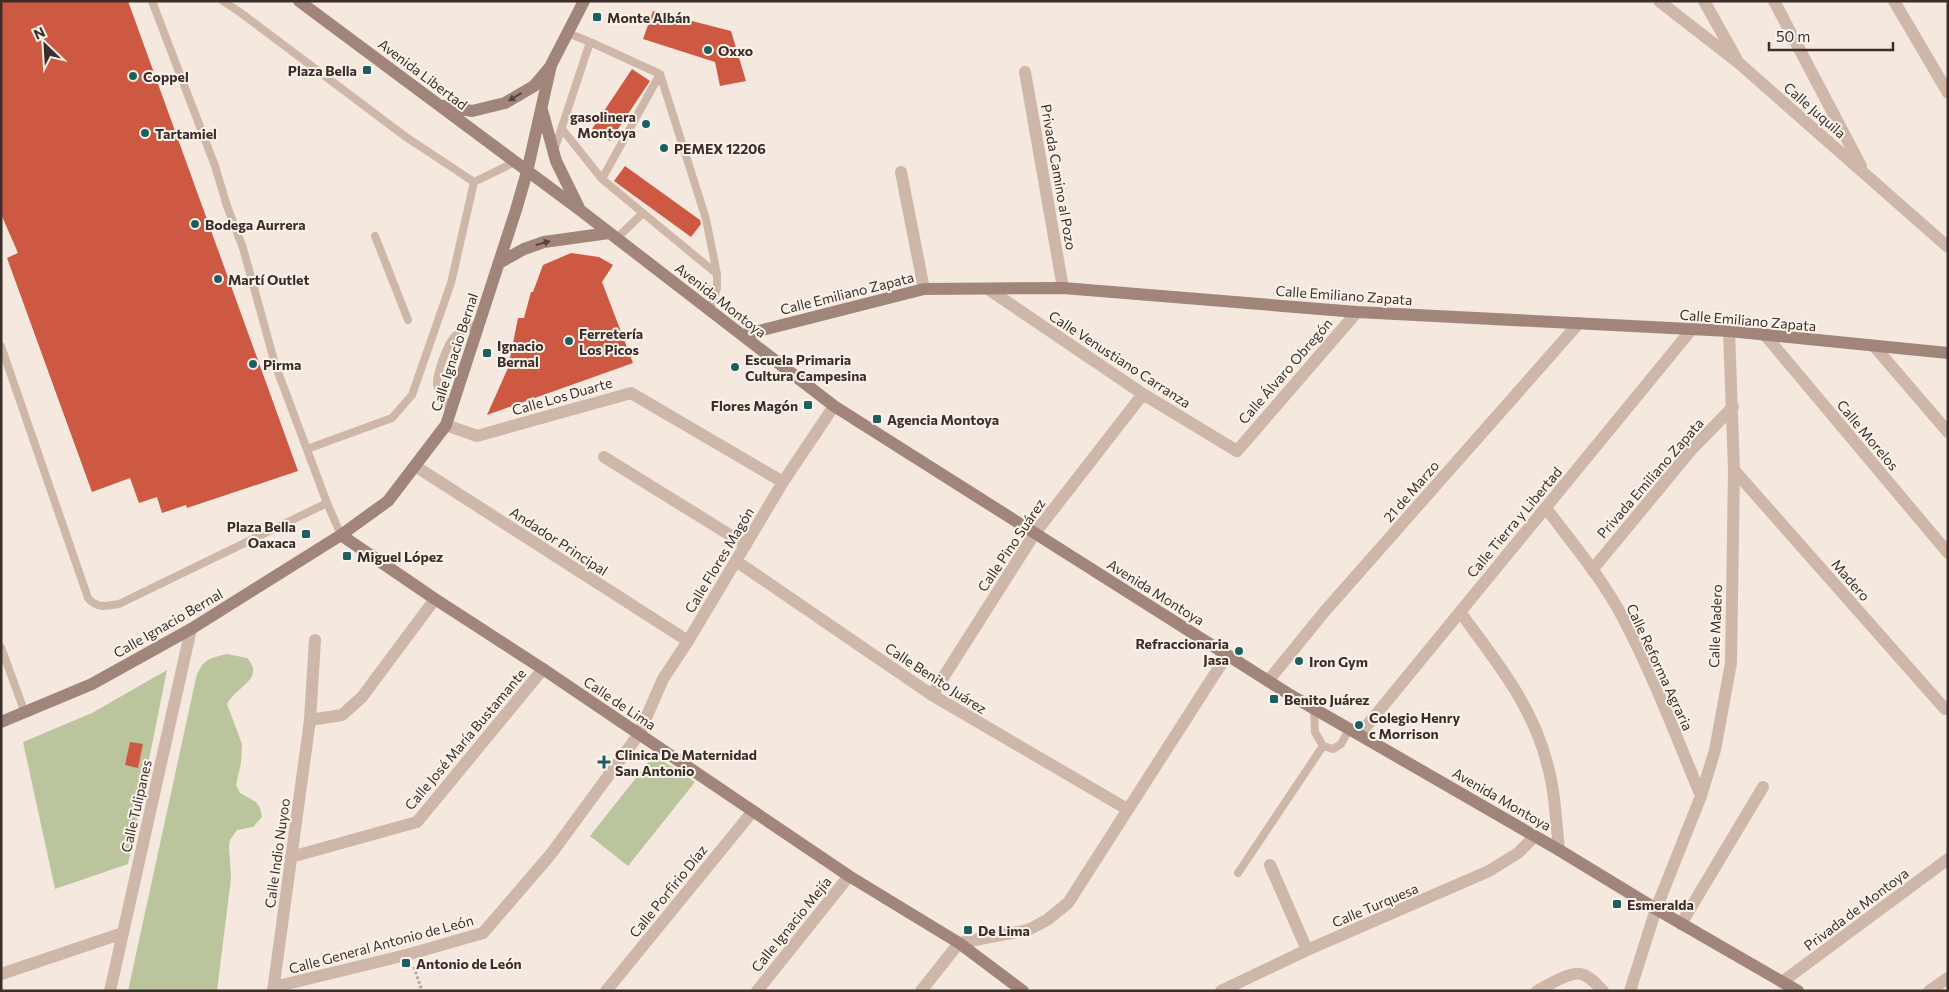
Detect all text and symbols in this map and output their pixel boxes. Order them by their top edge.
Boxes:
place label: Monte Albán [607,9,690,26]
marker: Monte Albán [591,11,603,23]
north arrow [20,20,70,70]
scale bar [1769,20,1893,52]
text: N [31,23,48,43]
text: 50 m [1776,27,1810,45]
street label: Avenida Libertad [375,35,471,113]
place label: Oxxo [718,42,753,59]
marker: Oxxo [702,44,714,56]
place label: Plaza Bella [288,62,357,79]
marker: Plaza Bella [361,64,373,76]
place label: Coppel [143,68,189,85]
marker: Coppel [127,70,139,82]
street label: Calle Juquila [1781,79,1849,141]
one-way arrow [509,92,522,101]
street label: Privada Camino al Pozo [1038,103,1080,251]
place label: gasolinera Montoya [570,108,636,141]
marker: gasolinera Montoya [640,118,652,130]
place label: Tartamiel [155,125,217,142]
marker: Tartamiel [139,127,151,139]
place label: PEMEX 12206 [674,140,766,157]
marker: PEMEX 12206 [658,142,670,154]
place label: Bodega Aurrera [205,216,306,233]
marker: Bodega Aurrera [189,218,201,230]
one-way arrow [535,238,550,246]
street label: Avenida Montoya [672,259,770,341]
street label: Calle Emiliano Zapata [778,268,916,318]
place label: Martí Outlet [228,271,309,288]
marker: Martí Outlet [212,273,224,285]
street label: Calle Emiliano Zapata [1275,282,1413,308]
street label: Calle Ignacio Bernal [427,291,481,413]
street label: Calle Emiliano Zapata [1679,306,1817,334]
street label: Calle Venustiano Carranza [1046,307,1194,411]
street label: Calle Álvaro Obregón [1235,315,1335,427]
place label: Ferretería Los Picos [579,325,643,358]
marker: Ferretería Los Picos [563,335,575,347]
place label: Ignacio Bernal [497,337,544,370]
marker: Ignacio Bernal [481,347,493,359]
place label: Escuela Primaria Cultura Campesina [745,351,867,384]
place label: Pirma [263,356,301,373]
marker: Pirma [247,358,259,370]
marker: Escuela Primaria Cultura Campesina [729,361,741,373]
street label: Calle Los Duarte [510,374,614,418]
street label: Calle Morelos [1834,396,1902,474]
place label: Flores Magón [711,397,798,414]
marker: Flores Magón [802,399,814,411]
place label: Agencia Montoya [887,411,999,428]
marker: Agencia Montoya [871,413,883,425]
street label: Privada Emiliano Zapata [1593,415,1707,541]
street label: 21 de Marzo [1380,457,1442,525]
street label: Calle Tierra y Libertad [1463,463,1565,581]
street label: Calle Pino Suárez [974,495,1048,595]
street label: Andador Principal [507,503,611,579]
street label: Calle Flores Magón [681,504,757,616]
place label: Plaza Bella Oaxaca [227,518,296,551]
marker: Plaza Bella Oaxaca [300,528,312,540]
place label: Miguel López [357,548,443,565]
marker: Miguel López [341,550,353,562]
street label: Avenida Montoya [1104,555,1208,629]
street label: Madero [1828,556,1874,604]
street label: Calle Madero [1705,584,1725,668]
street label: Calle Ignacio Bernal [110,585,226,661]
street label: Calle Reforma Agraria [1623,601,1697,733]
place label: Refraccionaria Jasa [1135,635,1229,668]
street label: Calle Benito Juárez [882,639,990,717]
marker: Refraccionaria Jasa [1233,645,1245,657]
place label: Iron Gym [1309,653,1368,670]
marker: Iron Gym [1293,655,1305,667]
street label: Calle José María Bustamante [401,665,529,813]
street label: Calle de Lima [581,673,659,733]
place label: Benito Juárez [1284,691,1369,708]
marker: Benito Juárez [1268,693,1280,705]
place label: Colegio Henry c Morrison [1369,709,1460,742]
marker: Colegio Henry c Morrison [1353,719,1365,731]
place label: Clinica De Maternidad San Antonio [615,746,757,779]
marker: Clinica De Maternidad San Antonio [597,755,611,769]
street label: Calle Tulipanes [117,758,155,854]
street label: Avenida Montoya [1450,764,1554,834]
street label: Calle Indio Nuyoo [261,797,293,909]
street label: Calle Porfirio Díaz [625,841,711,941]
street label: Privada de Montoya [1800,864,1912,954]
street label: Calle Ignacio Mejía [747,873,835,975]
street label: Calle Turquesa [1329,879,1421,931]
place label: Esmeralda [1627,896,1694,913]
marker: Esmeralda [1611,898,1623,910]
street label: Calle General Antonio de León [287,911,475,977]
place label: De Lima [978,922,1030,939]
marker: De Lima [962,924,974,936]
place label: Antonio de León [416,955,522,971]
marker: Antonio de León [400,957,412,969]

